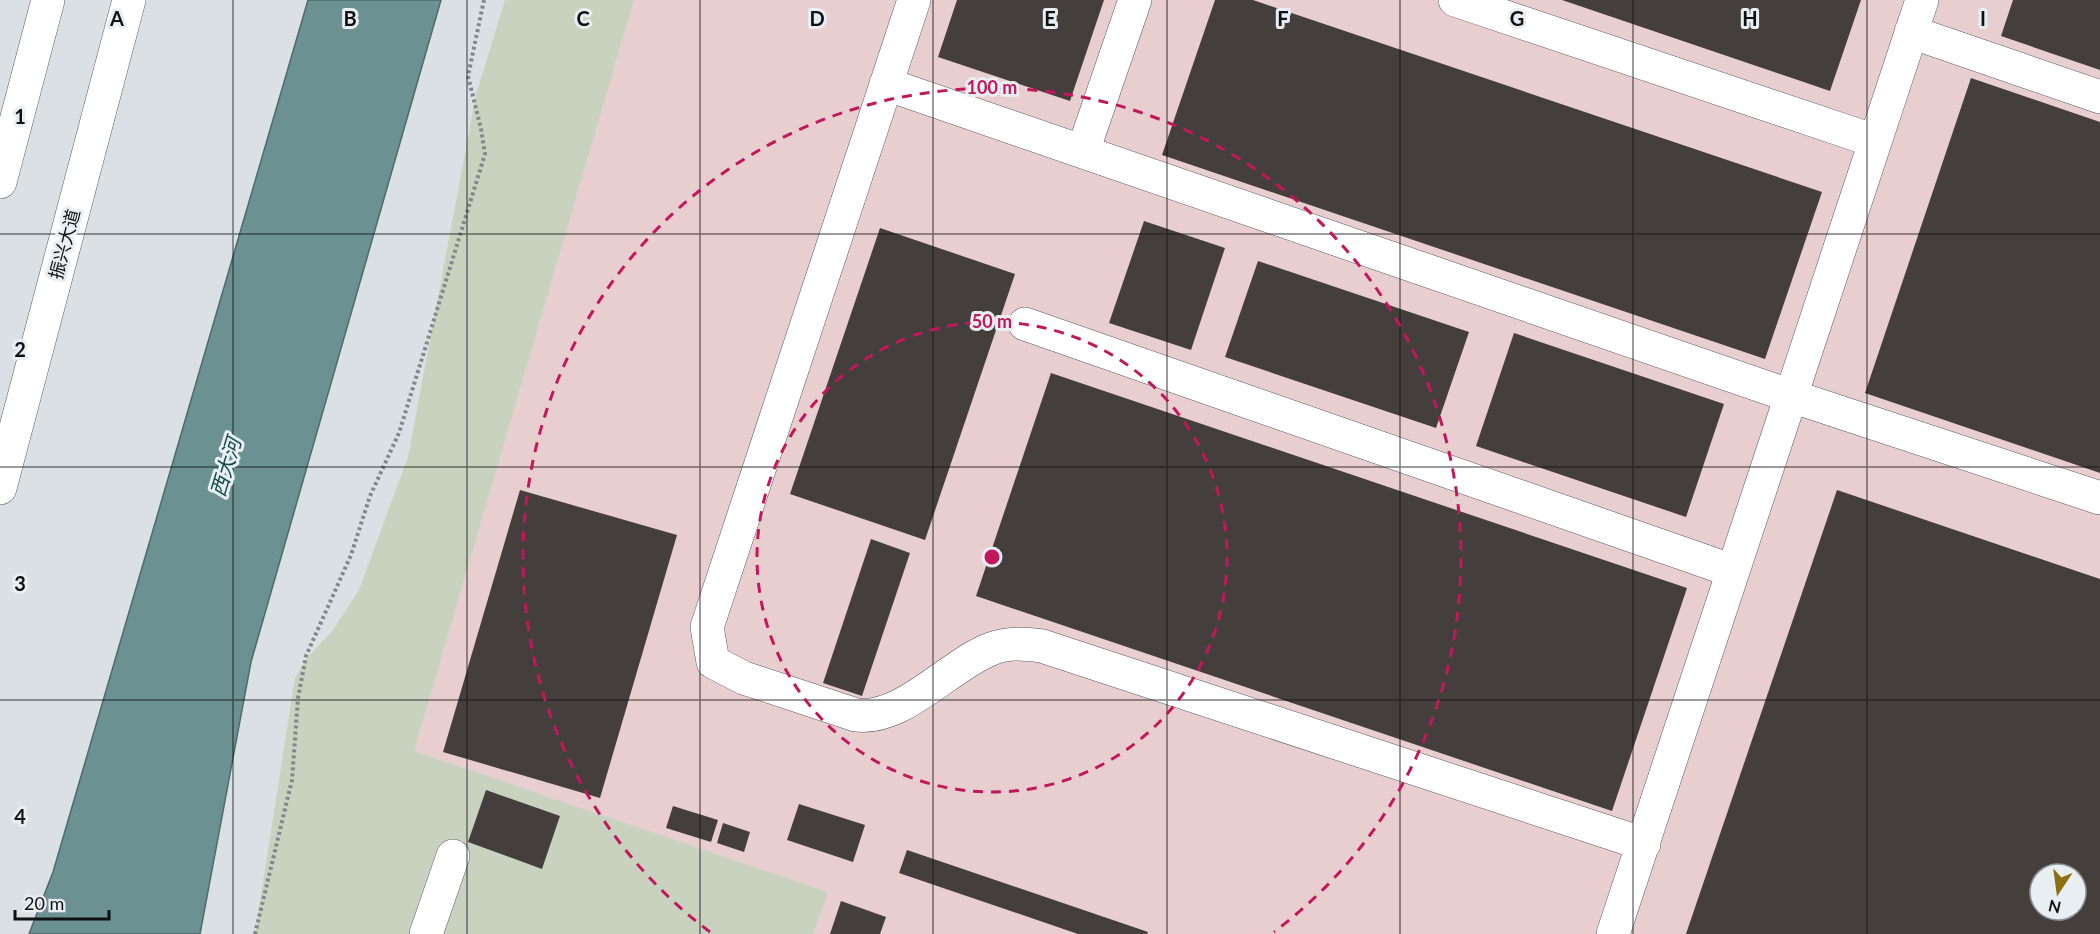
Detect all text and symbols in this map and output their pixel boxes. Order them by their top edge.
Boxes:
text: A [109,6,124,30]
text: B [343,6,357,30]
text: C [576,6,590,30]
text: D [809,6,825,30]
text: E [1044,6,1056,30]
text: F [1277,6,1289,30]
text: G [1510,6,1524,30]
text: H [1742,6,1758,30]
text: I [1980,6,1986,30]
text: 100 m [967,76,1017,98]
text: 1 [14,104,26,128]
street label: 振兴大道 [44,206,84,282]
text: 50 m [972,310,1012,332]
text: 2 [14,337,26,361]
water label: 西大河 [205,431,246,499]
centre of rings [982,547,1002,567]
text: 3 [14,571,26,595]
text: 4 [14,804,26,828]
north arrow [2028,862,2088,922]
scale bar [15,883,110,921]
text: 20 m [24,892,64,914]
text: N [2046,896,2063,918]

